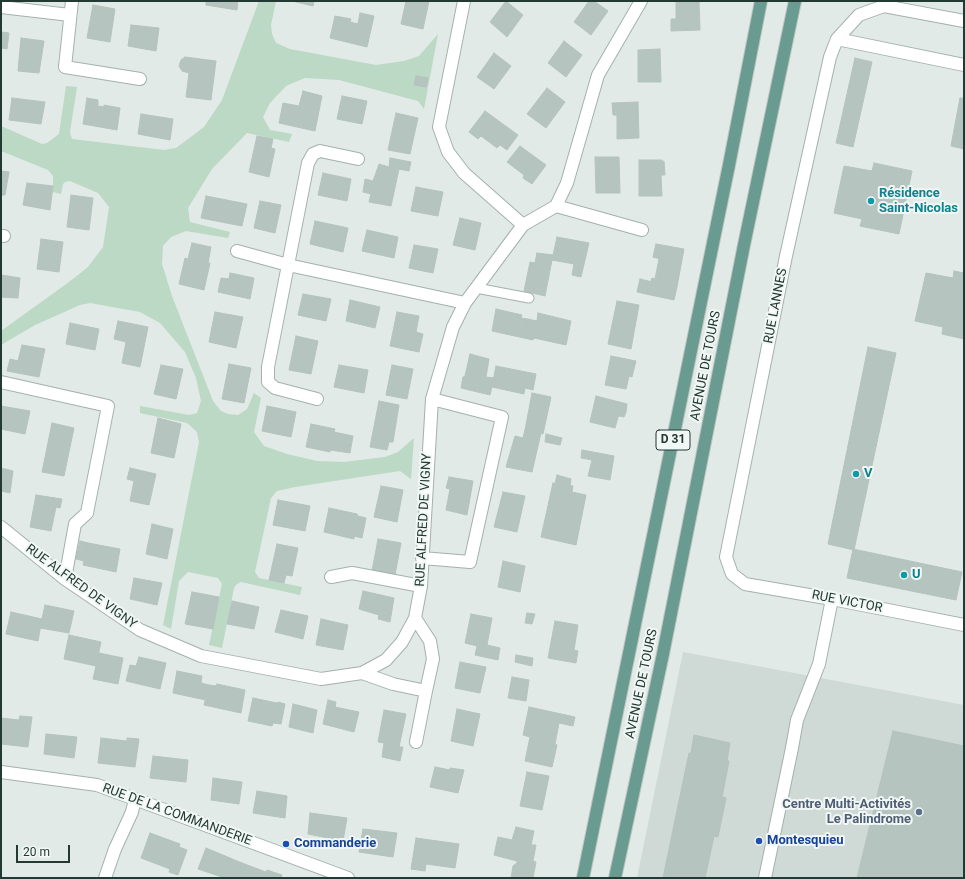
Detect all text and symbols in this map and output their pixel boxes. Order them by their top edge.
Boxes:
place label: Résidence Saint-Nicolas [879,186,958,217]
marker: Résidence Saint-Nicolas [866,196,876,206]
street label: RUE LANNES [761,267,791,345]
street label: AVENUE DE TOURS [688,310,724,422]
road number: D 31 [656,430,690,450]
street label: RUE ALFRED DE VIGNY [413,453,435,587]
place label: V [864,466,872,482]
marker: V [851,469,861,479]
street label: RUE ALFRED DE VIGNY [22,541,140,633]
place label: U [912,567,921,583]
marker: U [899,570,909,580]
street label: RUE VICTOR [810,588,884,616]
street label: AVENUE DE TOURS [623,628,661,740]
street label: RUE DE LA COMMANDERIE [100,781,254,849]
place label: Centre Multi-Activités Le Palindrome [782,797,911,828]
marker: Centre Multi-Activités Le Palindrome [914,807,924,817]
place label: Montesquieu [767,833,843,849]
place label: Commanderie [294,836,376,852]
marker: Montesquieu [754,836,764,846]
scale bar [18,837,72,863]
marker: Commanderie [281,839,291,849]
text: 20 m [23,845,50,859]

